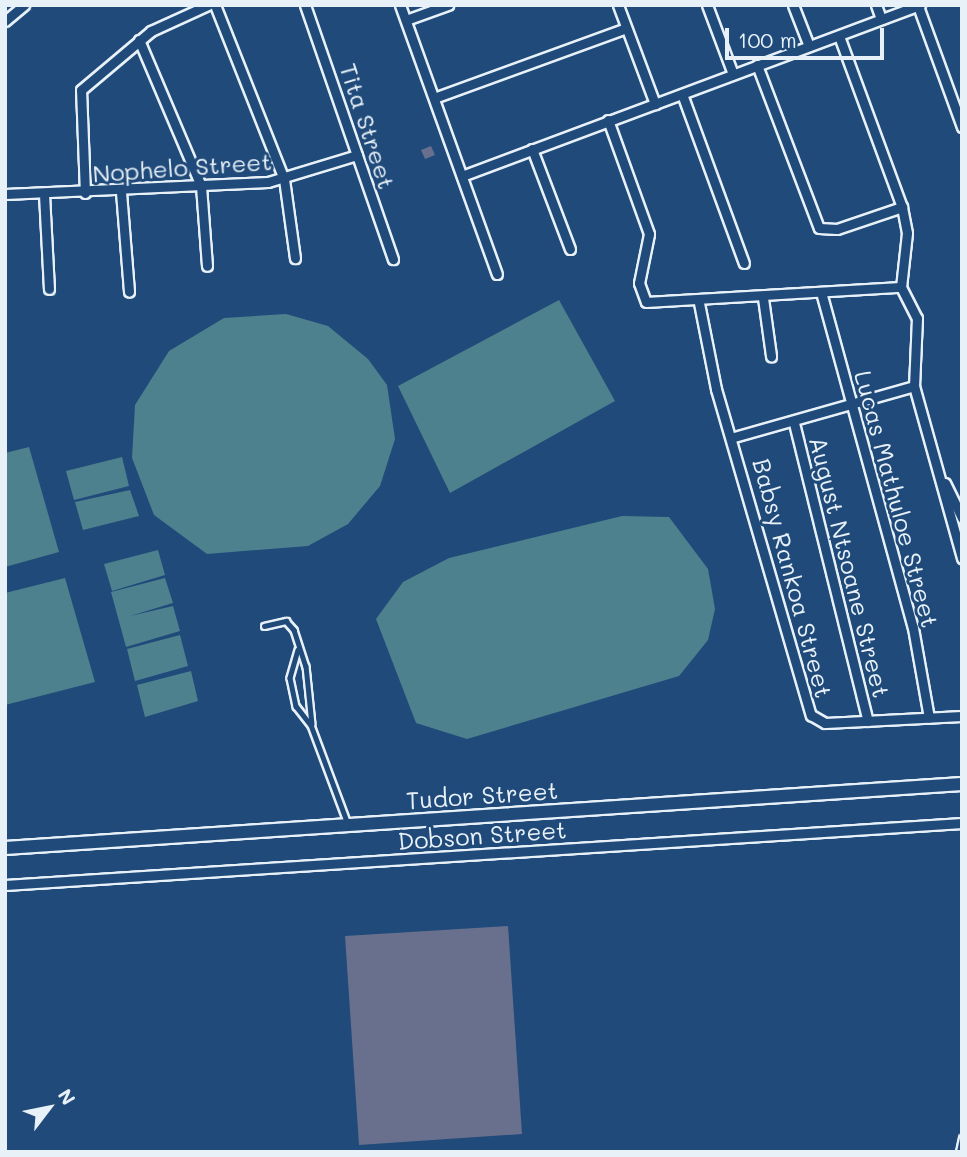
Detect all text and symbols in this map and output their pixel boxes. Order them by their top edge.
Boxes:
scale bar [729,14,888,58]
text: 100 m [738,26,797,53]
street label: Tita Street [334,60,402,192]
street label: Nophelo Street [91,146,273,188]
street label: Lucas Mathuloe Street [849,367,945,631]
street label: August Ntsoane Street [804,433,896,701]
street label: Babsy Rankoa Street [747,455,839,701]
street label: Tudor Street [405,775,559,815]
street label: Dobson Street [397,815,567,855]
north arrow [14,1073,84,1143]
text: N [53,1084,82,1109]

